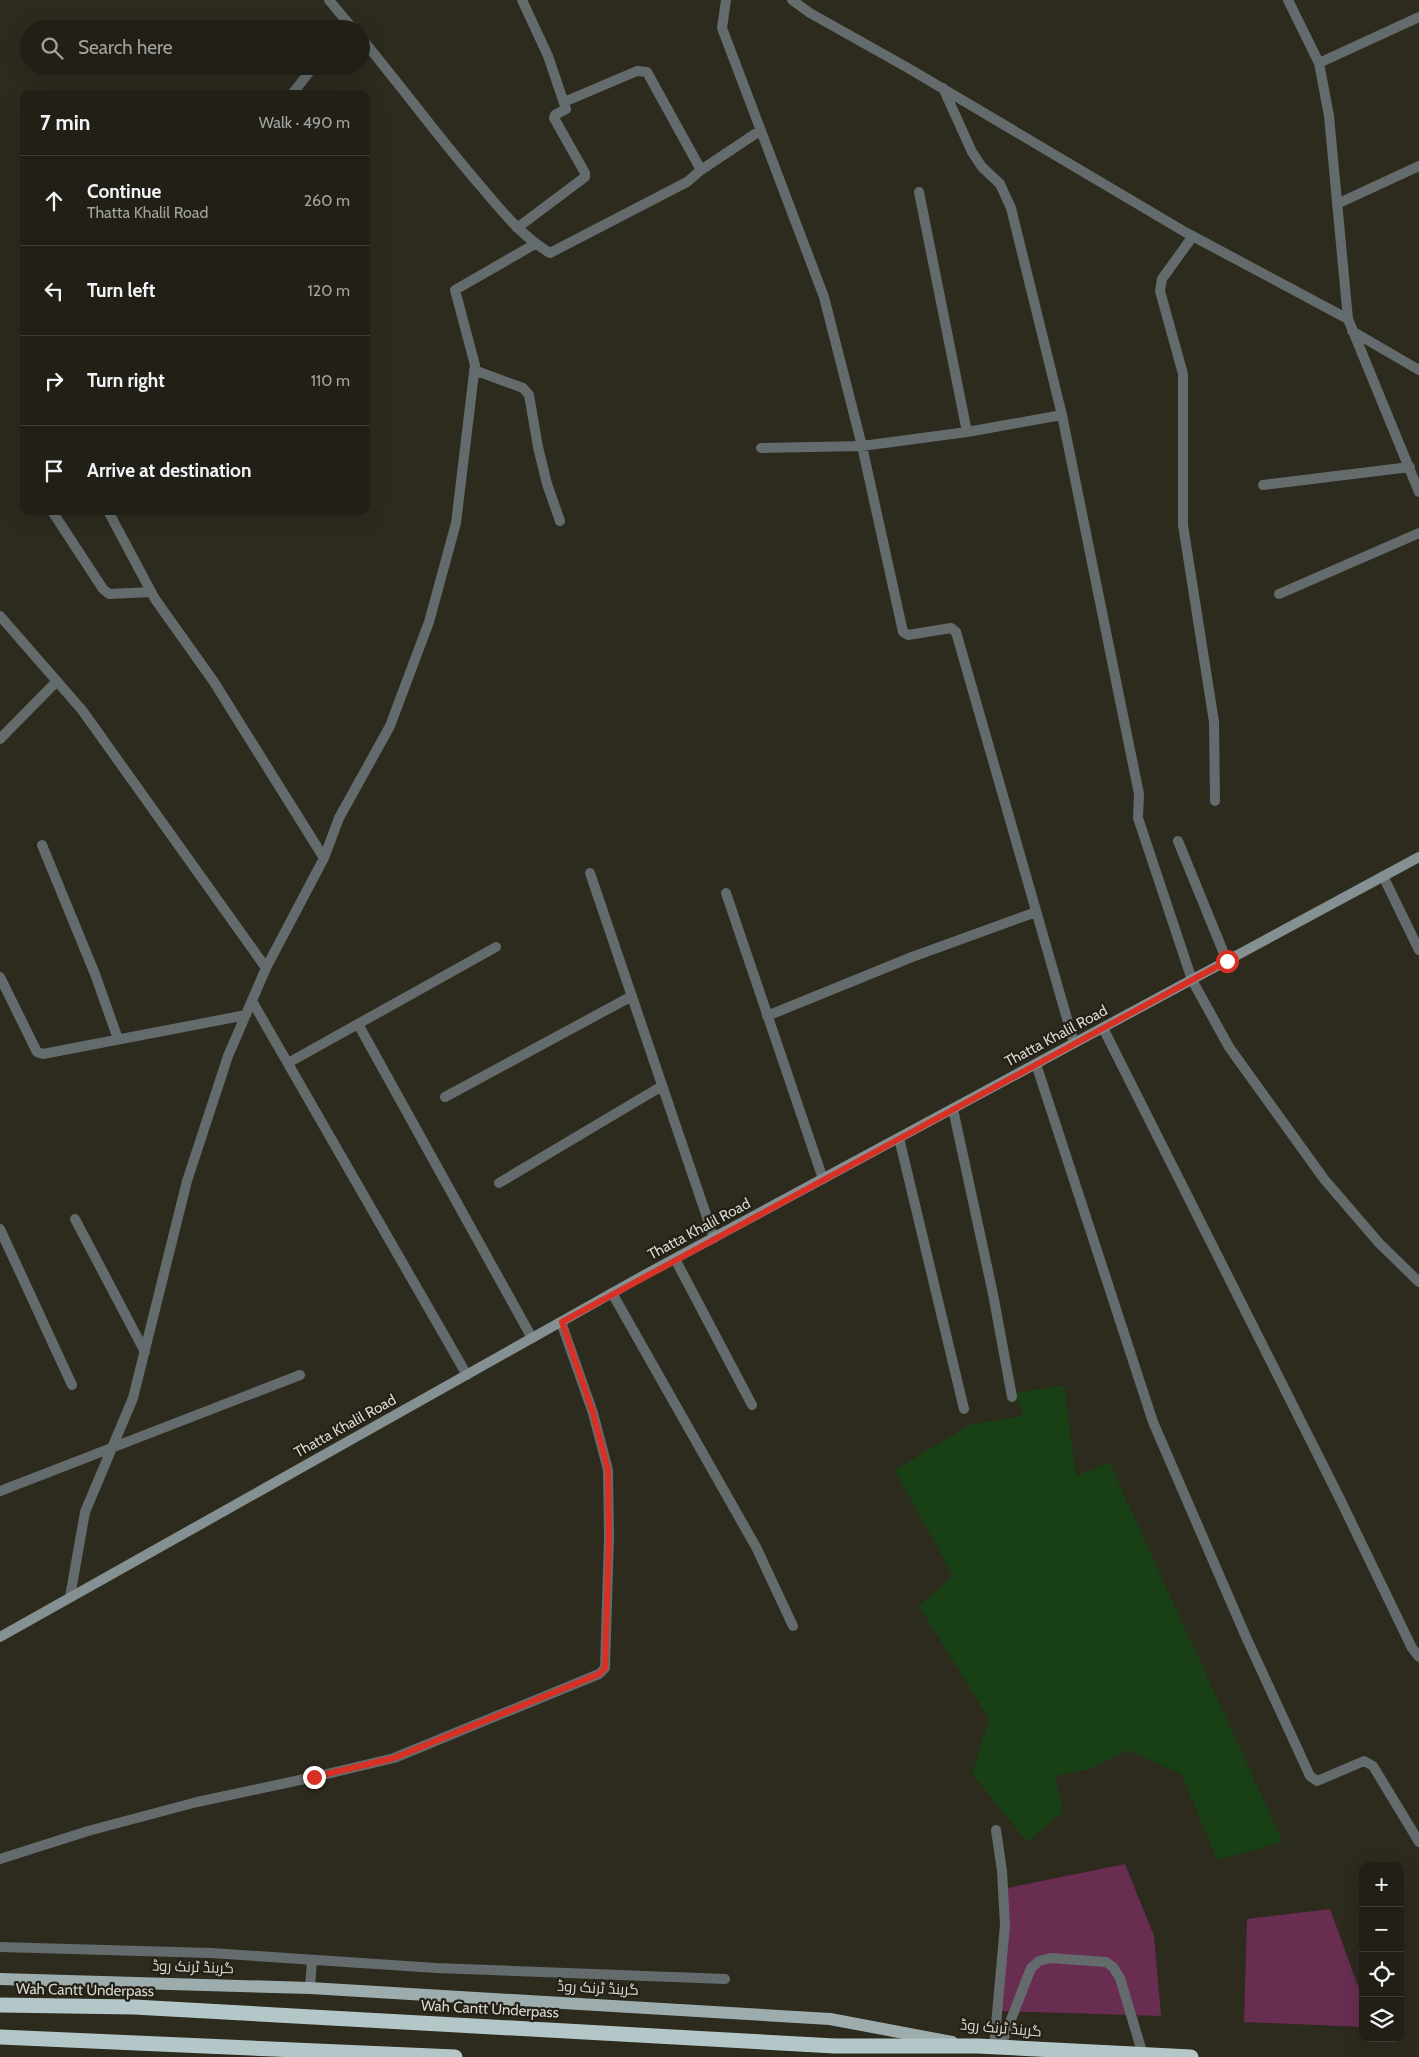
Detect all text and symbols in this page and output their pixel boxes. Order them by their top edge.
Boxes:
search box [20,20,370,75]
icon: search [38,34,66,62]
text: Search here [78,36,172,59]
text: 7 min [40,110,90,135]
text: Walk · 490 m [259,113,350,132]
text: Continue [87,180,161,203]
icon: ahead [40,187,68,215]
text: 260 m [304,191,350,210]
text: Thatta Khalil Road [87,203,208,222]
icon: left [40,277,68,305]
text: Turn left [87,279,155,302]
text: 120 m [308,281,350,300]
icon: right [40,367,68,395]
text: Turn right [87,369,165,392]
text: 110 m [311,371,350,390]
icon: arrive [40,457,68,485]
text: Arrive at destination [87,459,251,482]
route start [1216,950,1239,973]
street label: Thatta Khalil Road [1002,1001,1110,1071]
street label: Thatta Khalil Road [645,1194,753,1264]
street label: Thatta Khalil Road [291,1391,399,1461]
route end [303,1766,326,1789]
map controls [1359,1862,1404,2042]
button: + [1359,1862,1404,1907]
button: − [1359,1907,1404,1952]
button: locate [1359,1952,1404,1997]
street label: گرینڈ ٹرنک روڈ [152,1957,234,1977]
street label: گرینڈ ٹرنک روڈ [557,1977,639,1999]
street label: Wah Cantt Underpass [16,1980,154,2000]
street label: Wah Cantt Underpass [421,1996,559,2022]
button: layers [1359,1997,1404,2042]
street label: گرینڈ ٹرنک روڈ [959,2015,1043,2041]

